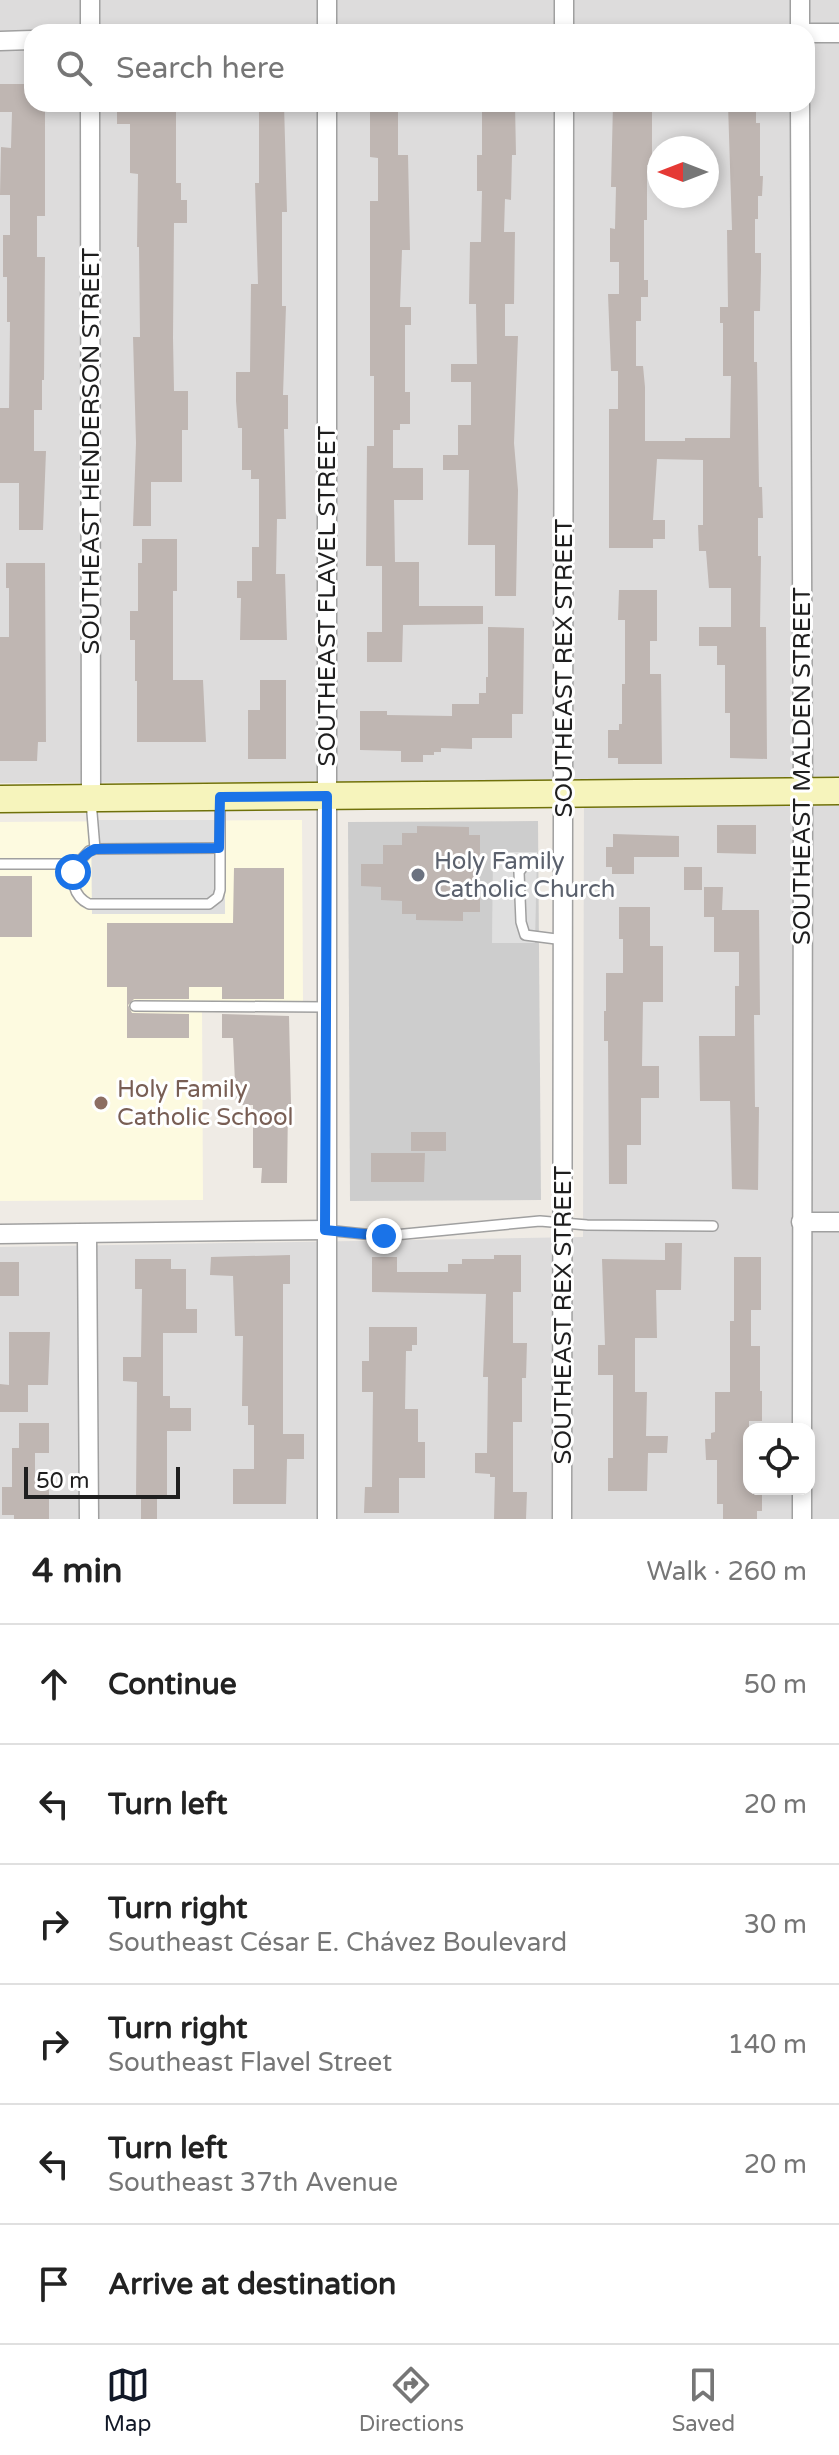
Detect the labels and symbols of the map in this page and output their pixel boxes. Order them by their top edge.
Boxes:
north arrow [647,136,719,208]
street label: SOUTHEAST HENDERSON STREET [77,247,106,654]
street label: SOUTHEAST FLAVEL STREET [313,425,342,766]
street label: SOUTHEAST REX STREET [550,518,579,817]
street label: SOUTHEAST MALDEN STREET [788,587,817,945]
place label: Holy Family Catholic Church [434,847,615,904]
route start [55,854,91,890]
marker: Holy Family Catholic Church [409,866,427,884]
place label: Holy Family Catholic School [117,1075,294,1132]
marker: Holy Family Catholic School [92,1094,110,1112]
street label: SOUTHEAST REX STREET [549,1165,578,1464]
route end [366,1218,402,1254]
scale bar [24,1463,180,1499]

